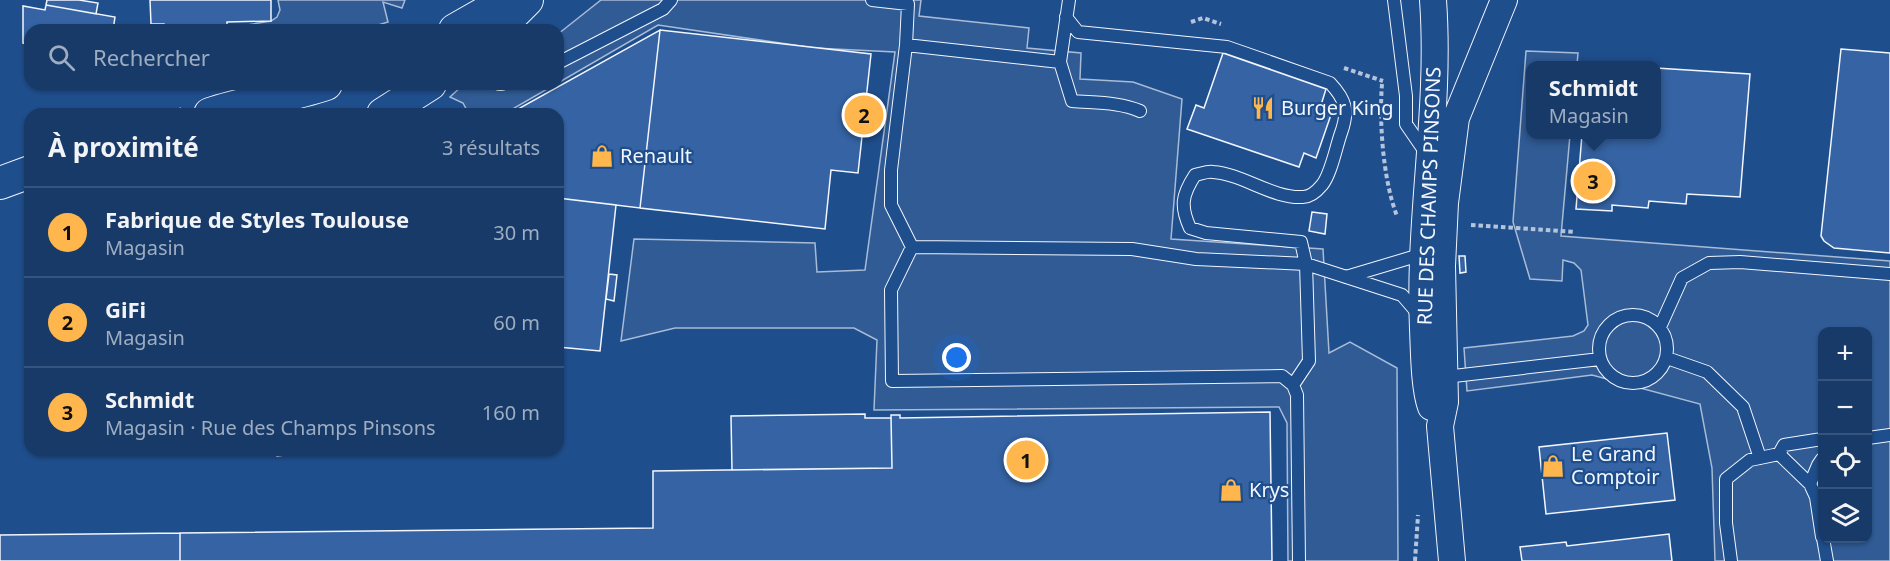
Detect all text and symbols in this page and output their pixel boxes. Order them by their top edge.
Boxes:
search box [24,24,564,90]
icon: search [45,41,78,74]
text: Rechercher [93,42,210,72]
popup [1526,61,1661,139]
street label: RUE DES CHAMPS PINSONS [1410,66,1447,326]
text: Schmidt [1549,72,1638,102]
pin: 2 [844,92,884,138]
place label: Burger King [1281,94,1394,121]
restaurant icon: Burger King [1250,95,1276,121]
text: Magasin [1549,102,1629,129]
text: À proximité [48,129,199,165]
text: 3 résultats [442,134,540,161]
place label: Renault [620,142,692,169]
shop icon: Renault [589,143,615,169]
pin: 3 [1574,158,1612,204]
text: Fabrique de Styles Toulouse [105,204,409,234]
text: 1 [62,219,73,246]
text: 30 m [493,219,540,246]
text: Magasin [105,234,185,261]
text: GiFi [105,294,146,324]
text: 2 [62,309,73,336]
text: 60 m [493,309,540,336]
text: Magasin [105,324,185,351]
map controls [1818,327,1872,543]
button: + [1818,327,1872,381]
your location [942,343,971,372]
button: − [1818,381,1872,435]
text: Schmidt [105,384,194,414]
text: 3 [62,399,73,426]
text: 160 m [482,399,540,426]
text: Magasin · Rue des Champs Pinsons [105,414,436,441]
button: locate [1818,435,1872,489]
pin: 1 [1006,438,1046,482]
place label: Le Grand Comptoir [1571,440,1659,490]
shop icon: Le Grand Comptoir [1540,453,1566,479]
place label: Krys [1249,476,1289,503]
shop icon: Krys [1218,477,1244,503]
button: layers [1818,489,1872,543]

